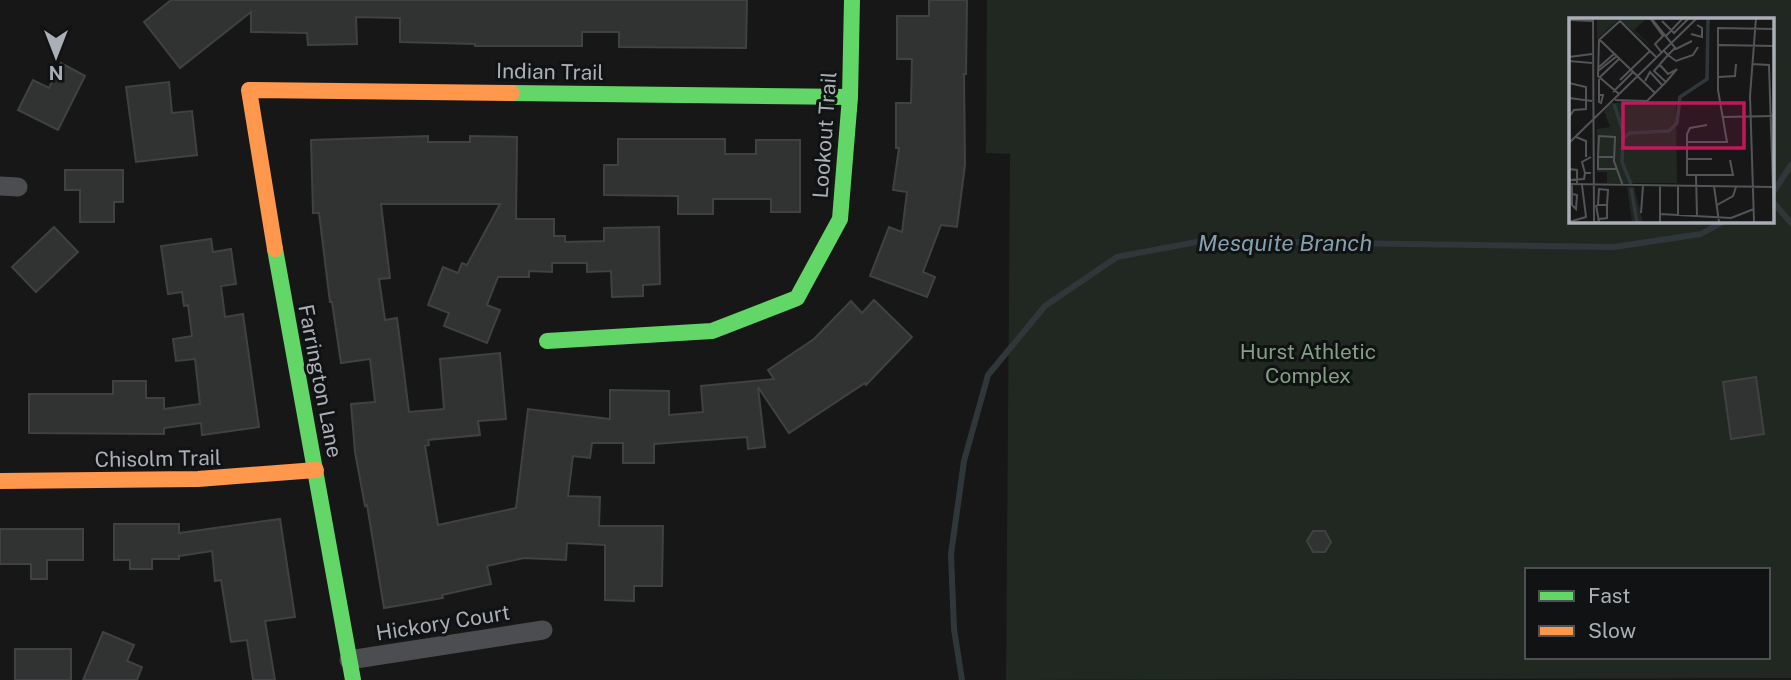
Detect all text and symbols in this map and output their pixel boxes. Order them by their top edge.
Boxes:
inset map [1569,18,1774,222]
north arrow [21,21,91,91]
street label: Indian Trail [496,58,604,85]
text: N [49,62,63,84]
street label: Lookout Trail [808,71,841,199]
water label: Mesquite Branch [1198,229,1372,256]
street label: Farrington Lane [293,302,348,460]
park label: Hurst Athletic Complex [1240,339,1376,388]
street label: Chisolm Trail [94,445,222,472]
legend [1525,568,1770,659]
text: Fast [1588,583,1630,608]
street label: Hickory Court [374,600,512,645]
text: Slow [1588,618,1636,643]

